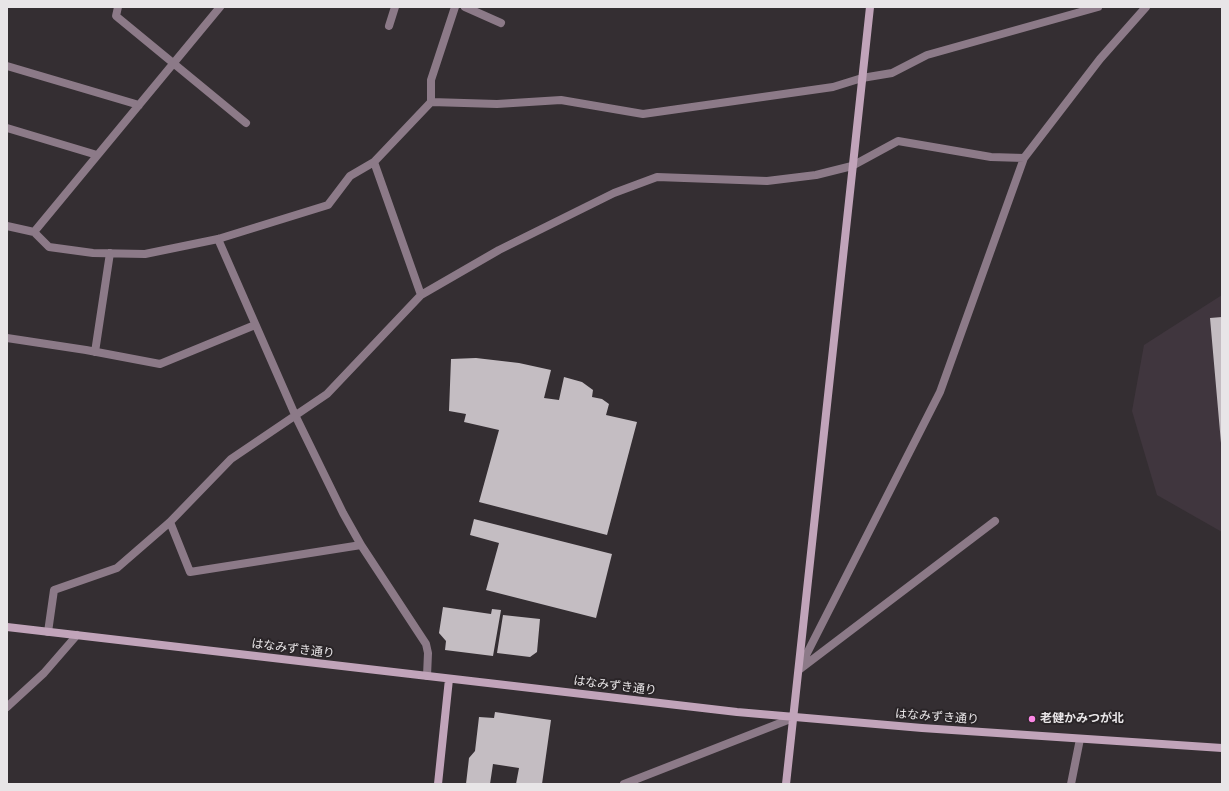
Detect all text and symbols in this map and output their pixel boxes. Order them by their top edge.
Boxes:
street label: はなみずき通り [250,637,336,661]
street label: はなみずき通り [572,674,658,698]
street label: はなみずき通り [895,707,979,727]
place label: 老健かみつが北 [1040,712,1124,726]
marker: 老健かみつが北 [1027,714,1037,724]

